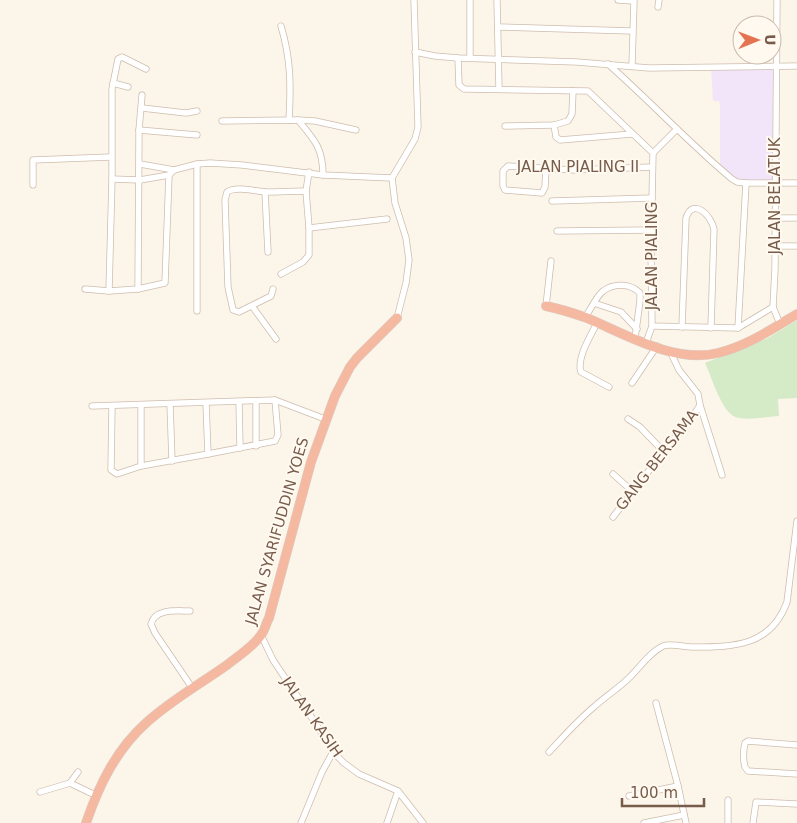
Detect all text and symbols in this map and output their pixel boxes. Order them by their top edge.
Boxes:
north arrow [732,15,782,65]
text: U [762,34,778,46]
street label: JALAN BELATUK [766,136,784,255]
street label: JALAN PIALING II [516,158,639,176]
street label: JALAN PIALING [643,202,661,311]
street label: GANG BERSAMA [612,405,702,514]
street label: JALAN SYARIFUDDIN YOES [241,435,312,628]
street label: JALAN KASIH [277,672,346,761]
scale bar [622,776,704,808]
text: 100 m [630,784,678,802]

